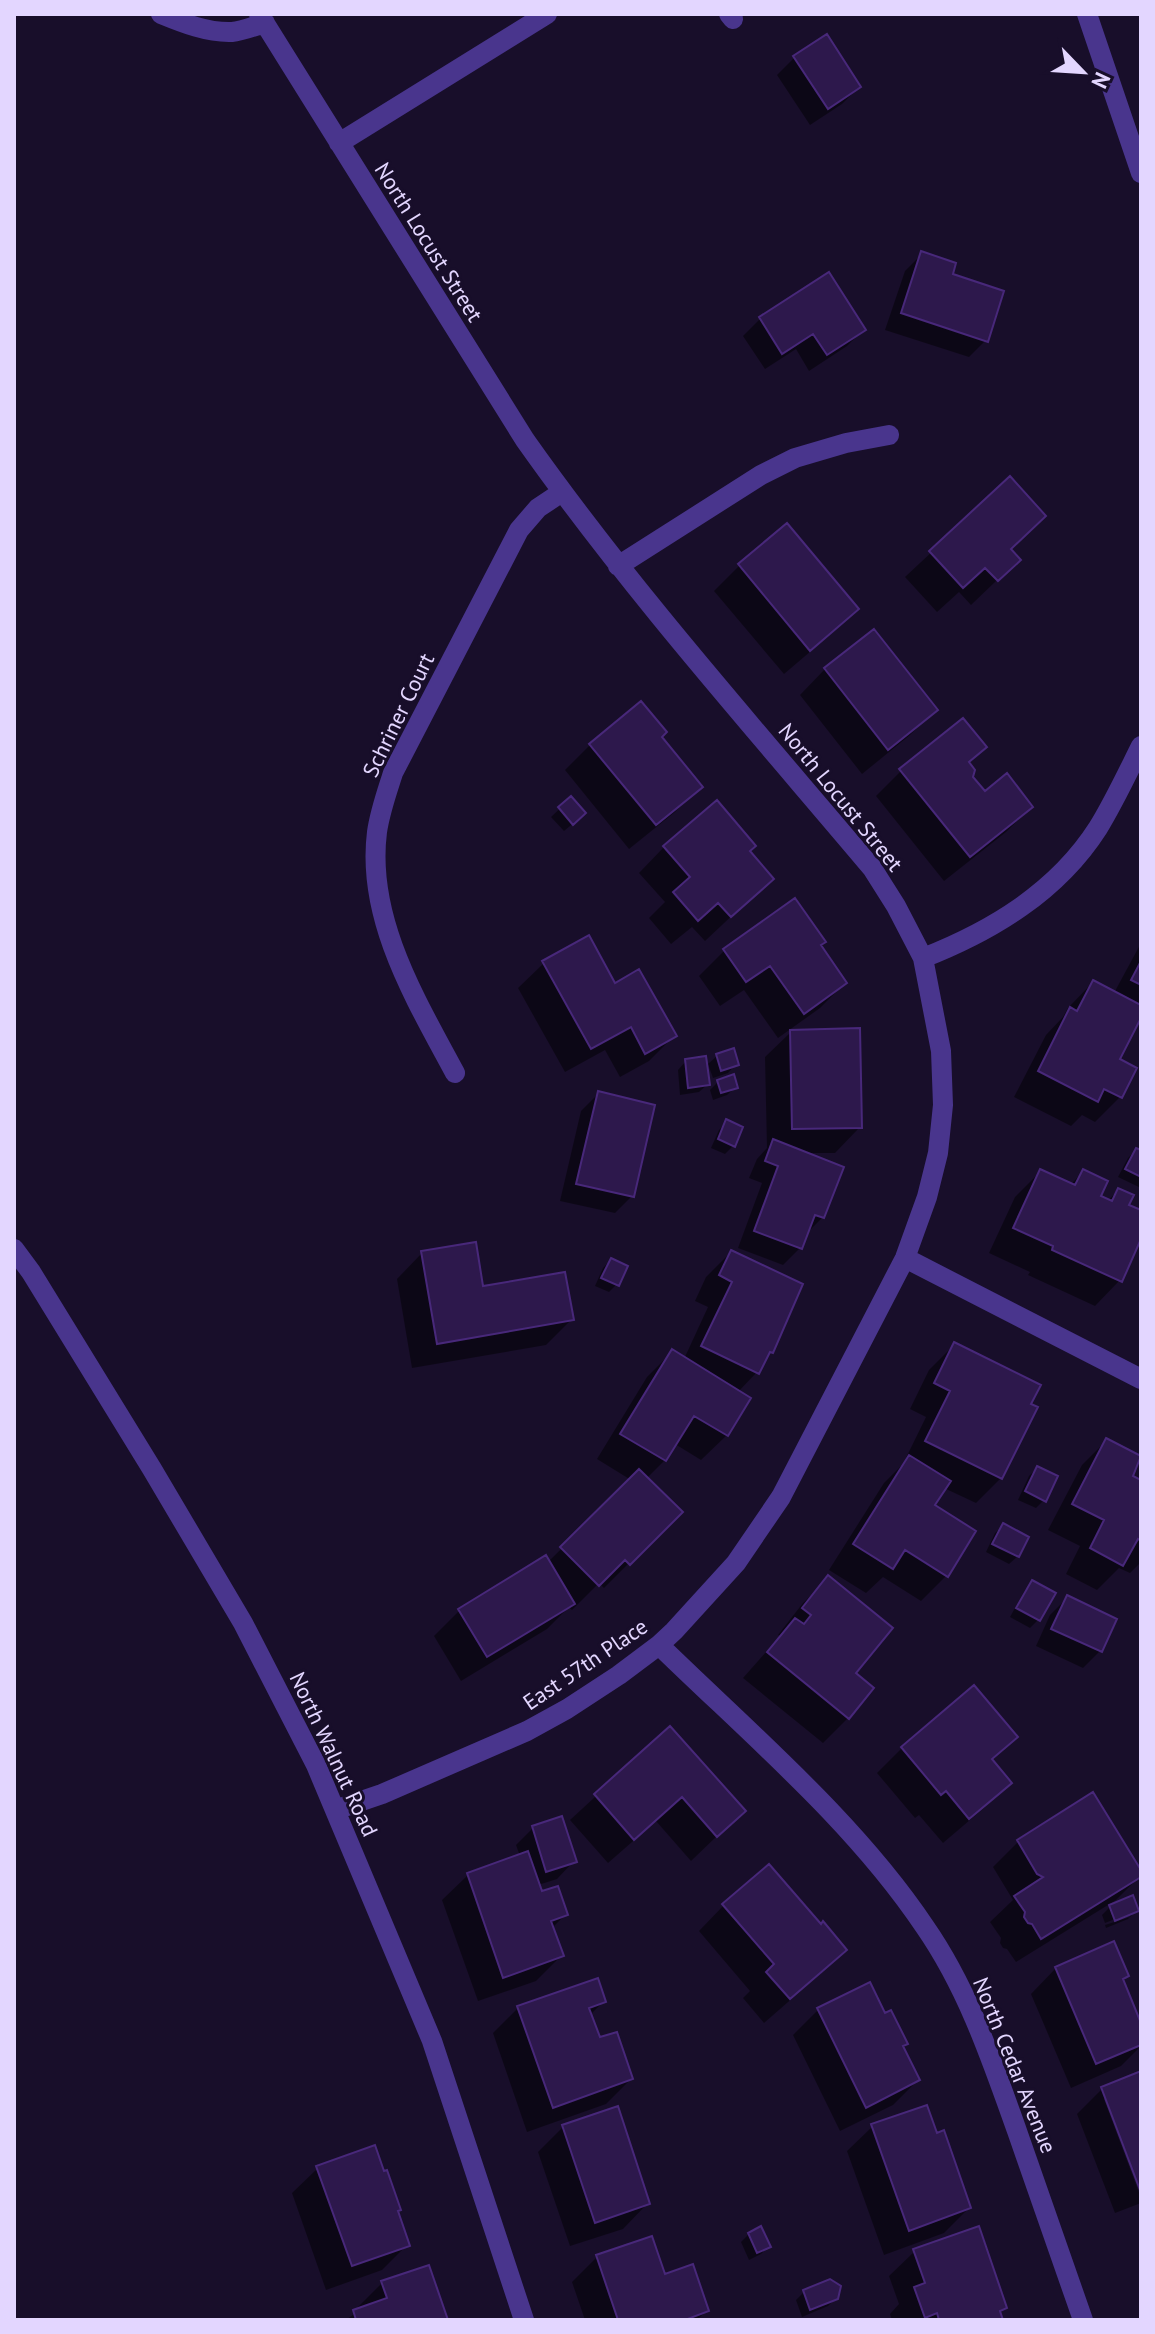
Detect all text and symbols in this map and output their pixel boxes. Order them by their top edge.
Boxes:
north arrow [1043,32,1123,112]
text: N [1085,68,1117,93]
street label: North Locust Street [369,157,490,327]
street label: Schriner Court [356,648,440,782]
street label: North Locust Street [773,717,910,877]
street label: East 57th Place [517,1612,653,1716]
street label: North Walnut Road [284,1667,384,1841]
street label: North Cedar Avenue [967,1973,1063,2157]

